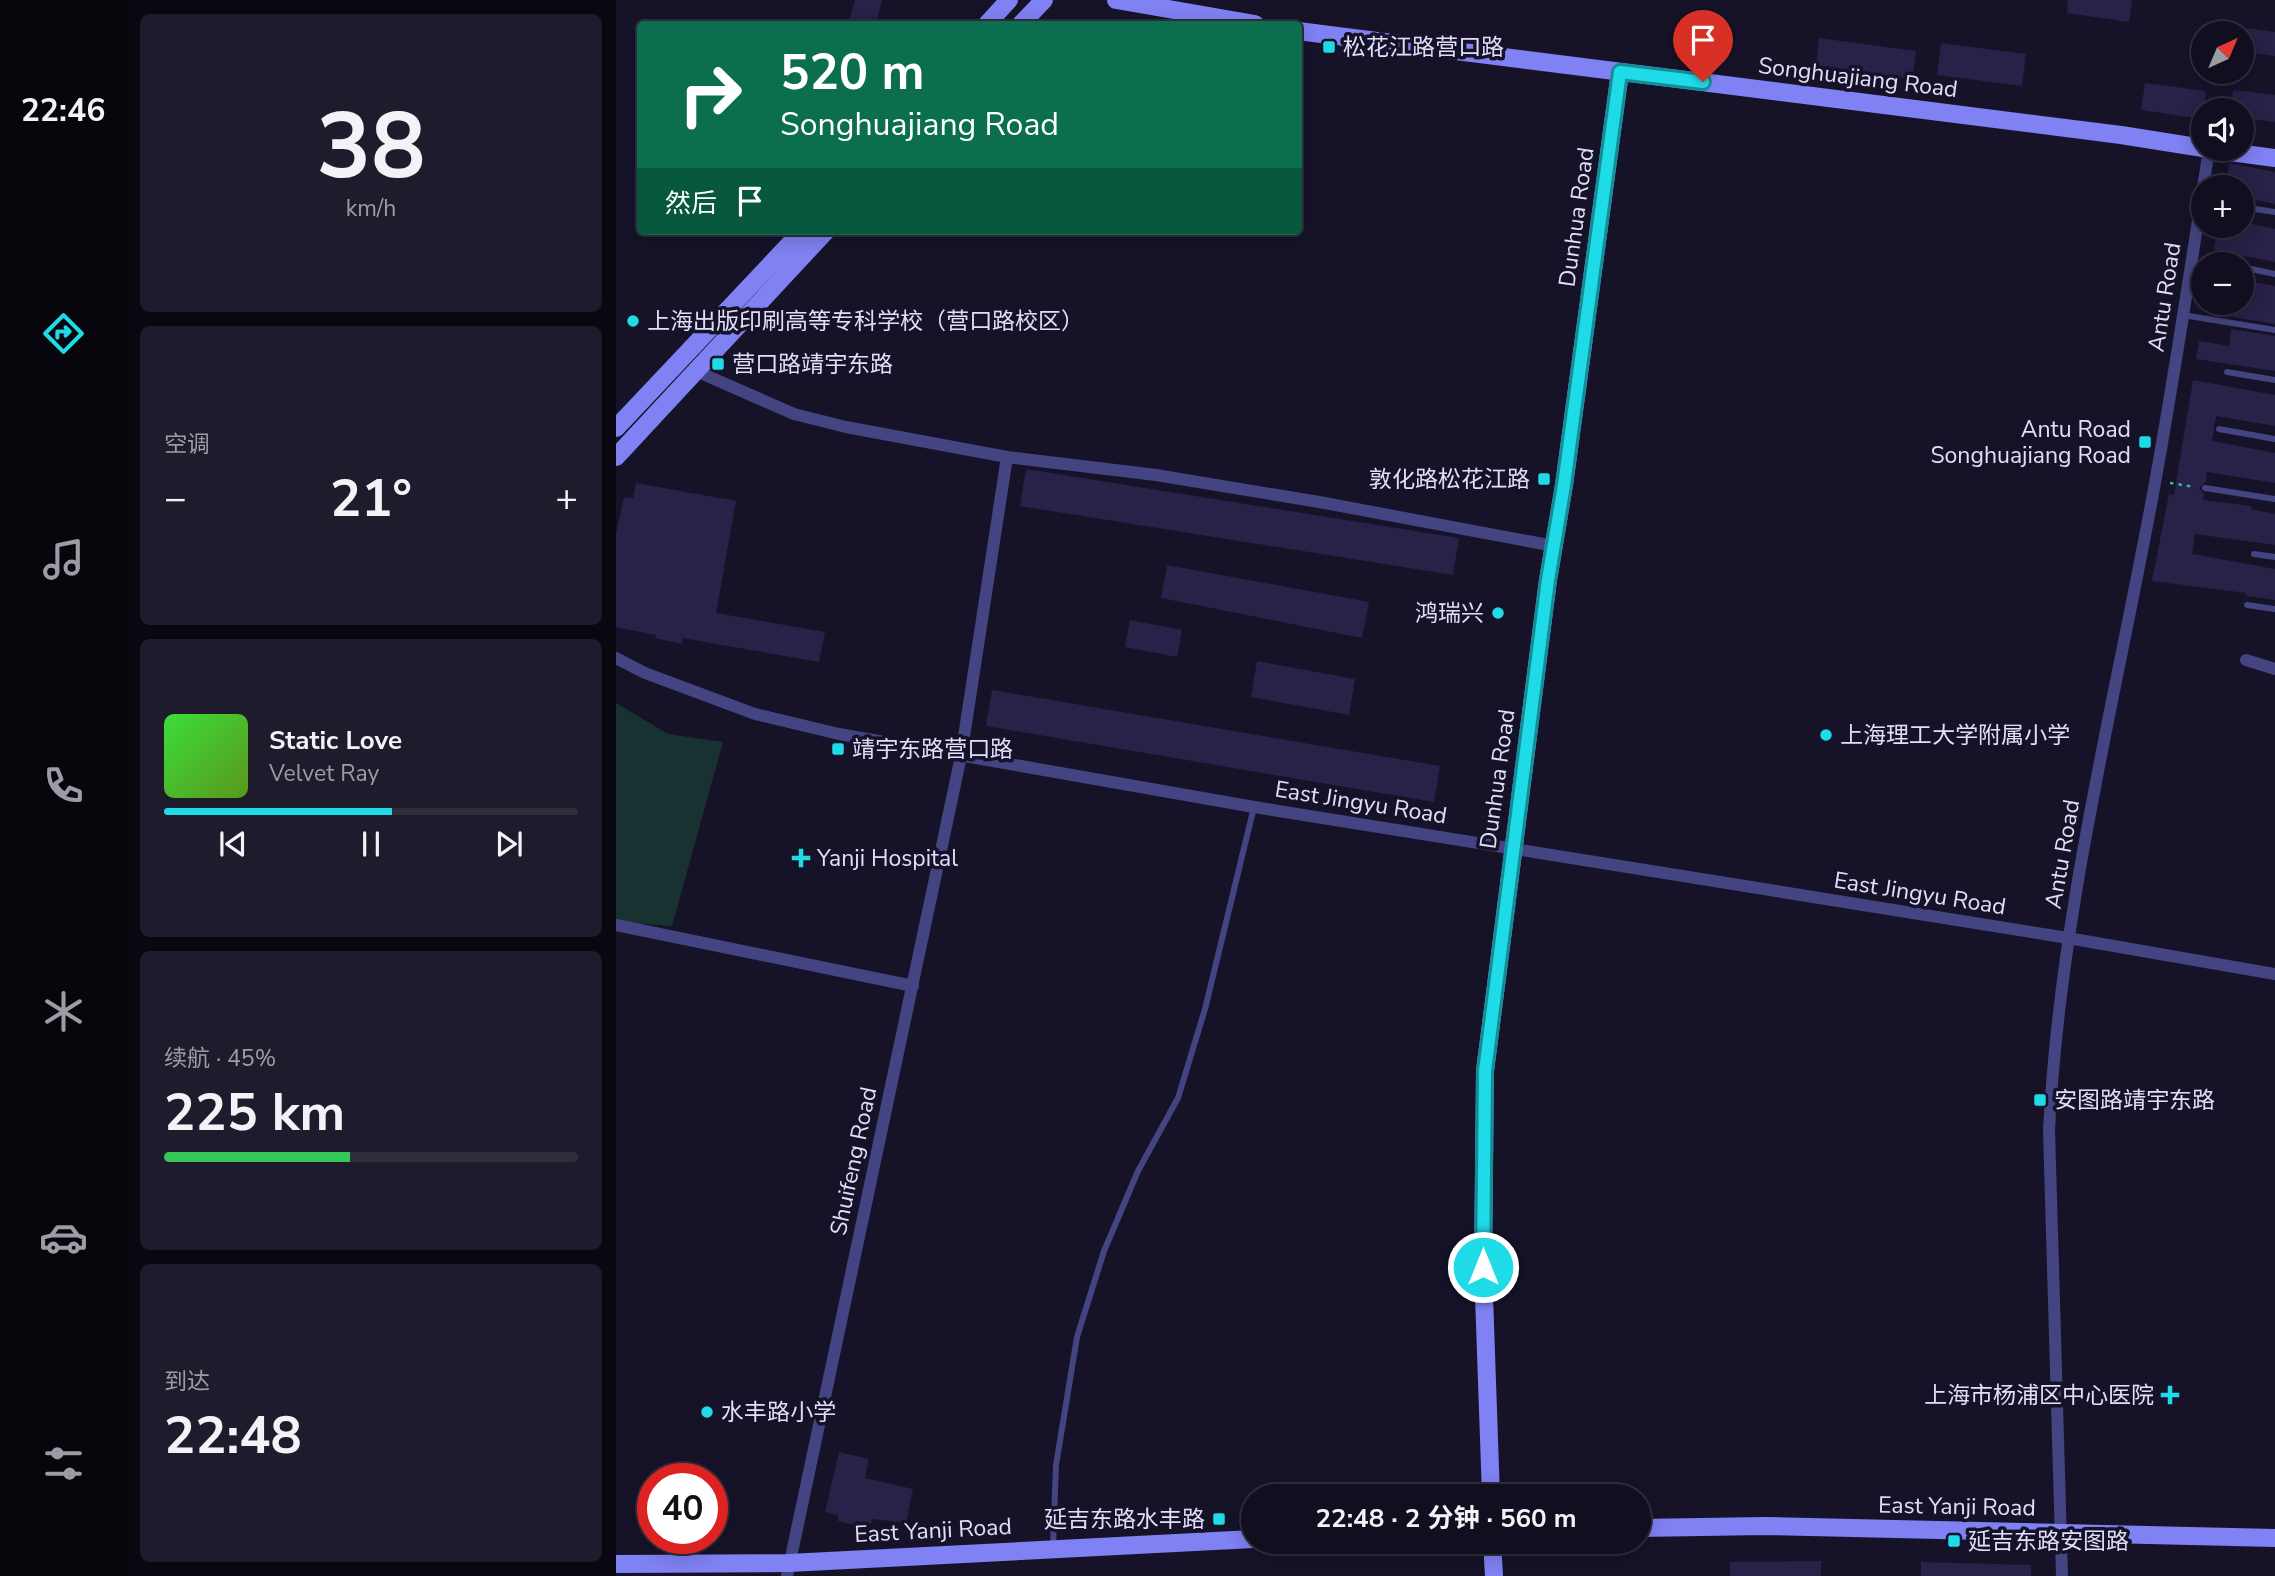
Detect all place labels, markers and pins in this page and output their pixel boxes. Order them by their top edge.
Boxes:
pin [1673,10,1733,82]
place label: 松花江路营口路 [1343,32,1504,63]
marker: 松花江路营口路 [1321,39,1337,55]
place label: 上海出版印刷高等专科学校（营口路校区） [647,306,1084,337]
marker: 上海出版印刷高等专科学校（营口路校区） [625,313,641,329]
place label: 营口路靖宇东路 [732,349,893,380]
marker: 营口路靖宇东路 [710,356,726,372]
place label: Antu Road Songhuajiang Road [1930,414,2131,471]
marker: Antu Road Songhuajiang Road [2137,434,2153,450]
place label: 敦化路松花江路 [1369,464,1530,495]
marker: 敦化路松花江路 [1536,471,1552,487]
place label: 鸿瑞兴 [1415,598,1484,629]
marker: 鸿瑞兴 [1490,605,1506,621]
place label: 上海理工大学附属小学 [1840,720,2070,751]
marker: 上海理工大学附属小学 [1818,727,1834,743]
place label: 靖宇东路营口路 [852,734,1013,765]
marker: 靖宇东路营口路 [830,741,846,757]
place label: Yanji Hospital [816,843,958,874]
marker: Yanji Hospital [791,848,811,868]
place label: 安图路靖宇东路 [2054,1085,2215,1116]
marker: 安图路靖宇东路 [2032,1092,2048,1108]
place label: 上海市杨浦区中心医院 [1924,1380,2154,1411]
marker: 上海市杨浦区中心医院 [2160,1385,2180,1405]
place label: 水丰路小学 [721,1397,836,1428]
marker: 水丰路小学 [699,1404,715,1420]
place label: 延吉东路水丰路 [1044,1504,1205,1535]
marker: 延吉东路水丰路 [1211,1511,1227,1527]
place label: 延吉东路安图路 [1968,1526,2129,1557]
marker: 延吉东路安图路 [1946,1533,1962,1549]

